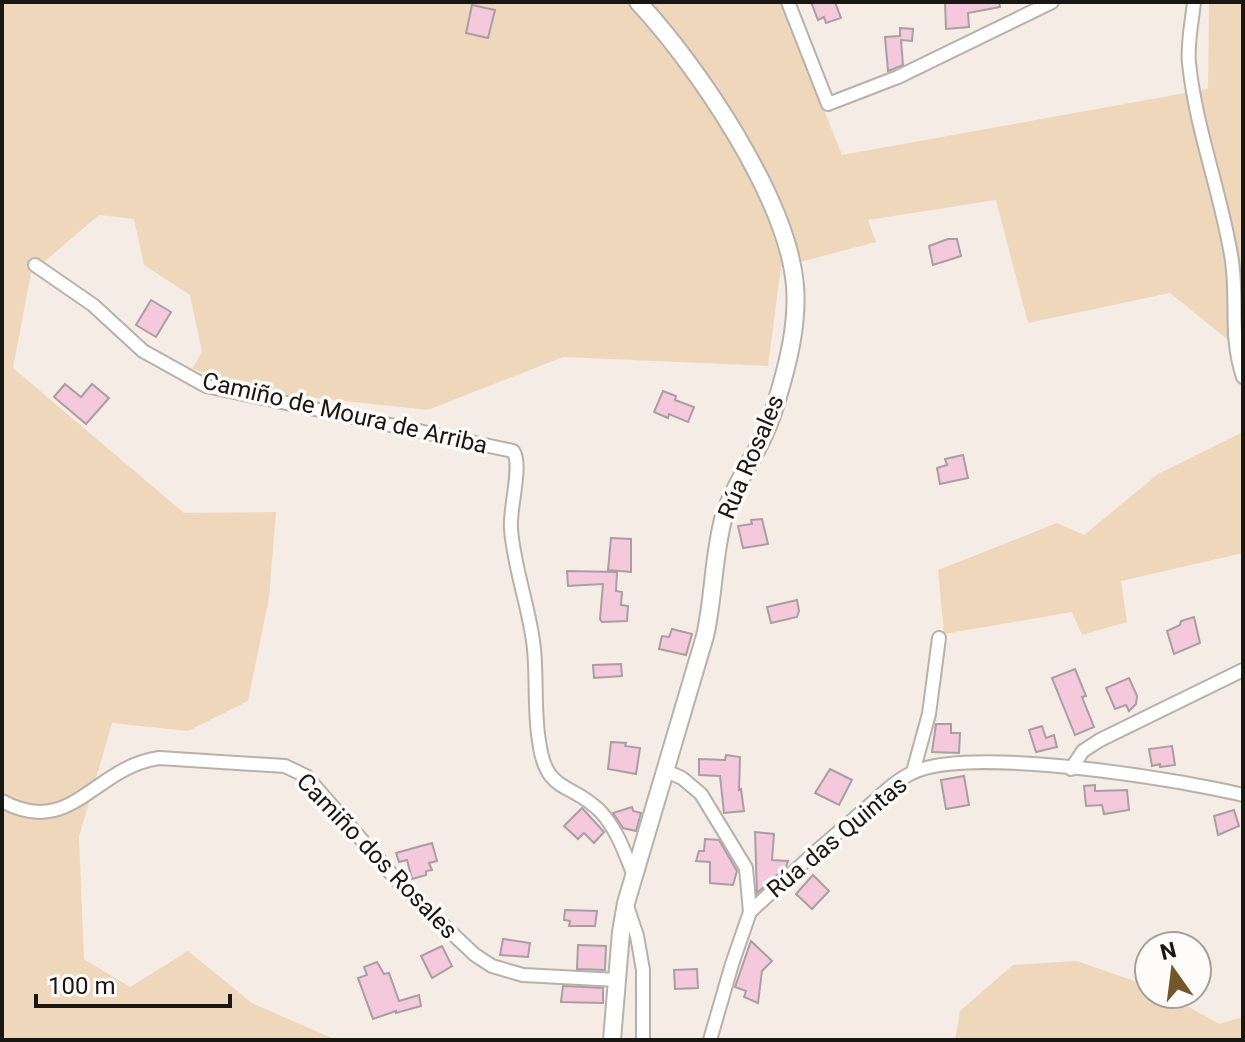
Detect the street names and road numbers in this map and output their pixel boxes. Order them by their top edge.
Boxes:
street label: Camiño de Moura de Arriba [200,367,490,459]
street label: Rúa Rosales [712,391,790,523]
street label: Camiño dos Rosales [291,768,463,944]
street label: Rúa das Quintas [761,770,913,904]

